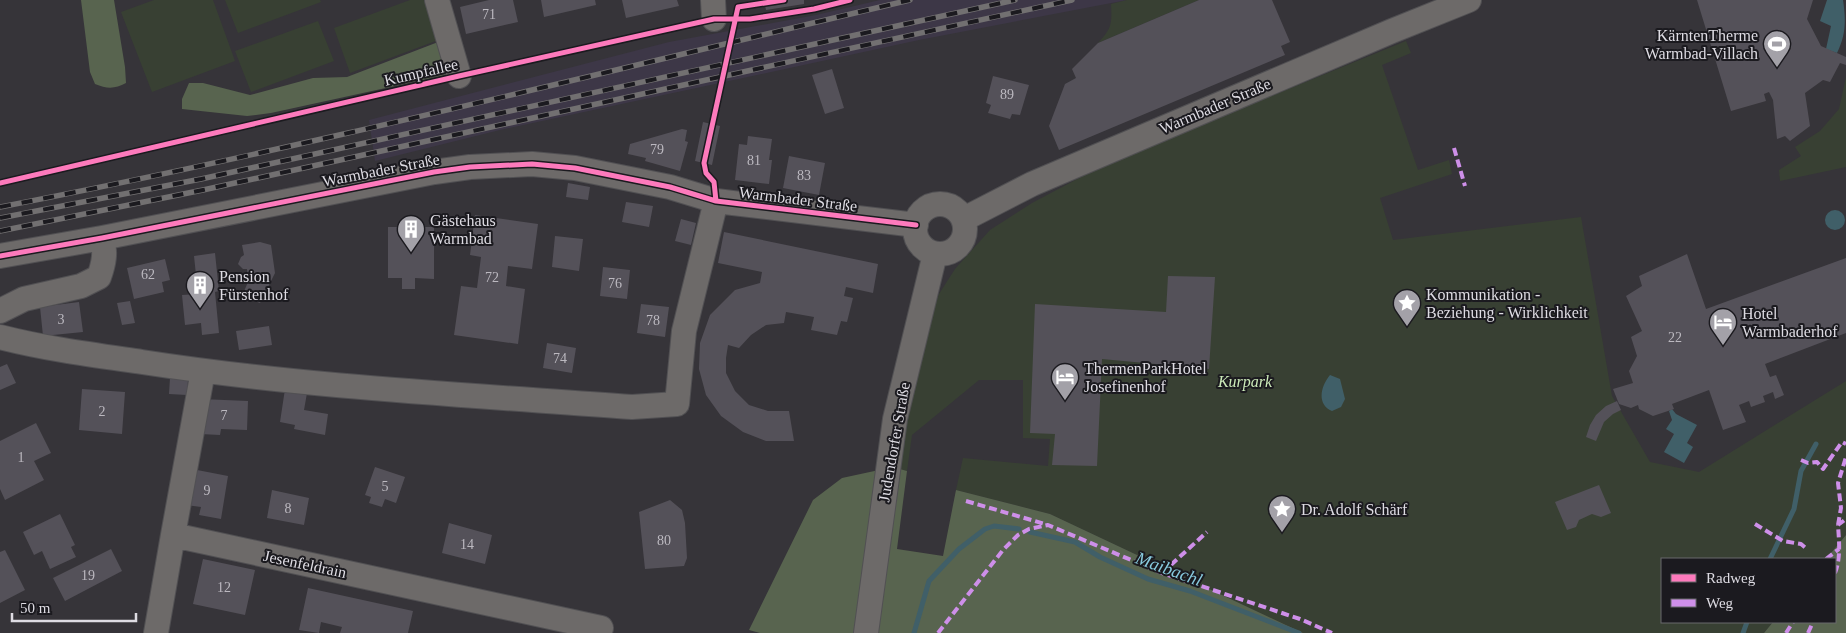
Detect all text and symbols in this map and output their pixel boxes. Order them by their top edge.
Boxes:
house number: 71 [482,7,496,22]
place label: KärntenTherme Warmbad-Villach [1645,27,1758,62]
sports icon: KärntenTherme Warmbad-Villach [1762,29,1792,68]
street label: Kumpfallee [382,55,460,90]
street label: Warmbader Straße [1157,75,1273,137]
house number: 89 [1000,87,1014,102]
house number: 79 [650,142,664,157]
street label: Warmbader Straße [321,150,441,190]
house number: 81 [747,153,761,168]
house number: 83 [797,168,811,183]
street label: Warmbader Straße [738,183,858,215]
place label: Gästehaus Warmbad [430,212,496,247]
building icon: Gästehaus Warmbad [396,214,426,253]
house number: 62 [141,267,155,282]
place label: Pension Fürstenhof [219,268,289,303]
building icon: Pension Fürstenhof [185,270,215,309]
house number: 72 [485,270,499,285]
house number: 76 [608,276,622,291]
place label: Kommunikation - Beziehung - Wirklichkeit [1426,286,1588,322]
place icon: Kommunikation - Beziehung - Wirklichkeit [1392,288,1422,327]
place label: Hotel Warmbaderhof [1742,305,1838,340]
hotel icon: Hotel Warmbaderhof [1708,307,1738,346]
house number: 3 [58,312,65,327]
house number: 78 [646,313,660,328]
house number: 22 [1668,330,1682,345]
house number: 74 [553,351,567,366]
place label: ThermenParkHotel Josefinenhof [1084,360,1207,395]
hotel icon: ThermenParkHotel Josefinenhof [1050,362,1080,401]
park label: Kurpark [1217,373,1273,391]
street label: Judendorfer Straße [875,381,913,503]
house number: 2 [99,404,106,419]
house number: 7 [221,408,228,423]
house number: 1 [18,450,25,465]
house number: 5 [382,479,389,494]
house number: 9 [204,483,211,498]
place icon: Dr. Adolf Schärf [1267,494,1297,533]
house number: 8 [285,501,292,516]
place label: Dr. Adolf Schärf [1301,501,1408,518]
house number: 80 [657,533,671,548]
house number: 14 [460,537,474,552]
street label: Jesenfeldrain [262,547,348,581]
water label: Maibachl [1132,547,1205,590]
legend [1661,558,1836,623]
house number: 19 [81,568,95,583]
text: Radweg [1706,570,1756,586]
house number: 12 [217,580,231,595]
scale bar [12,590,136,622]
text: Weg [1706,595,1734,611]
text: 50 m [20,600,51,616]

